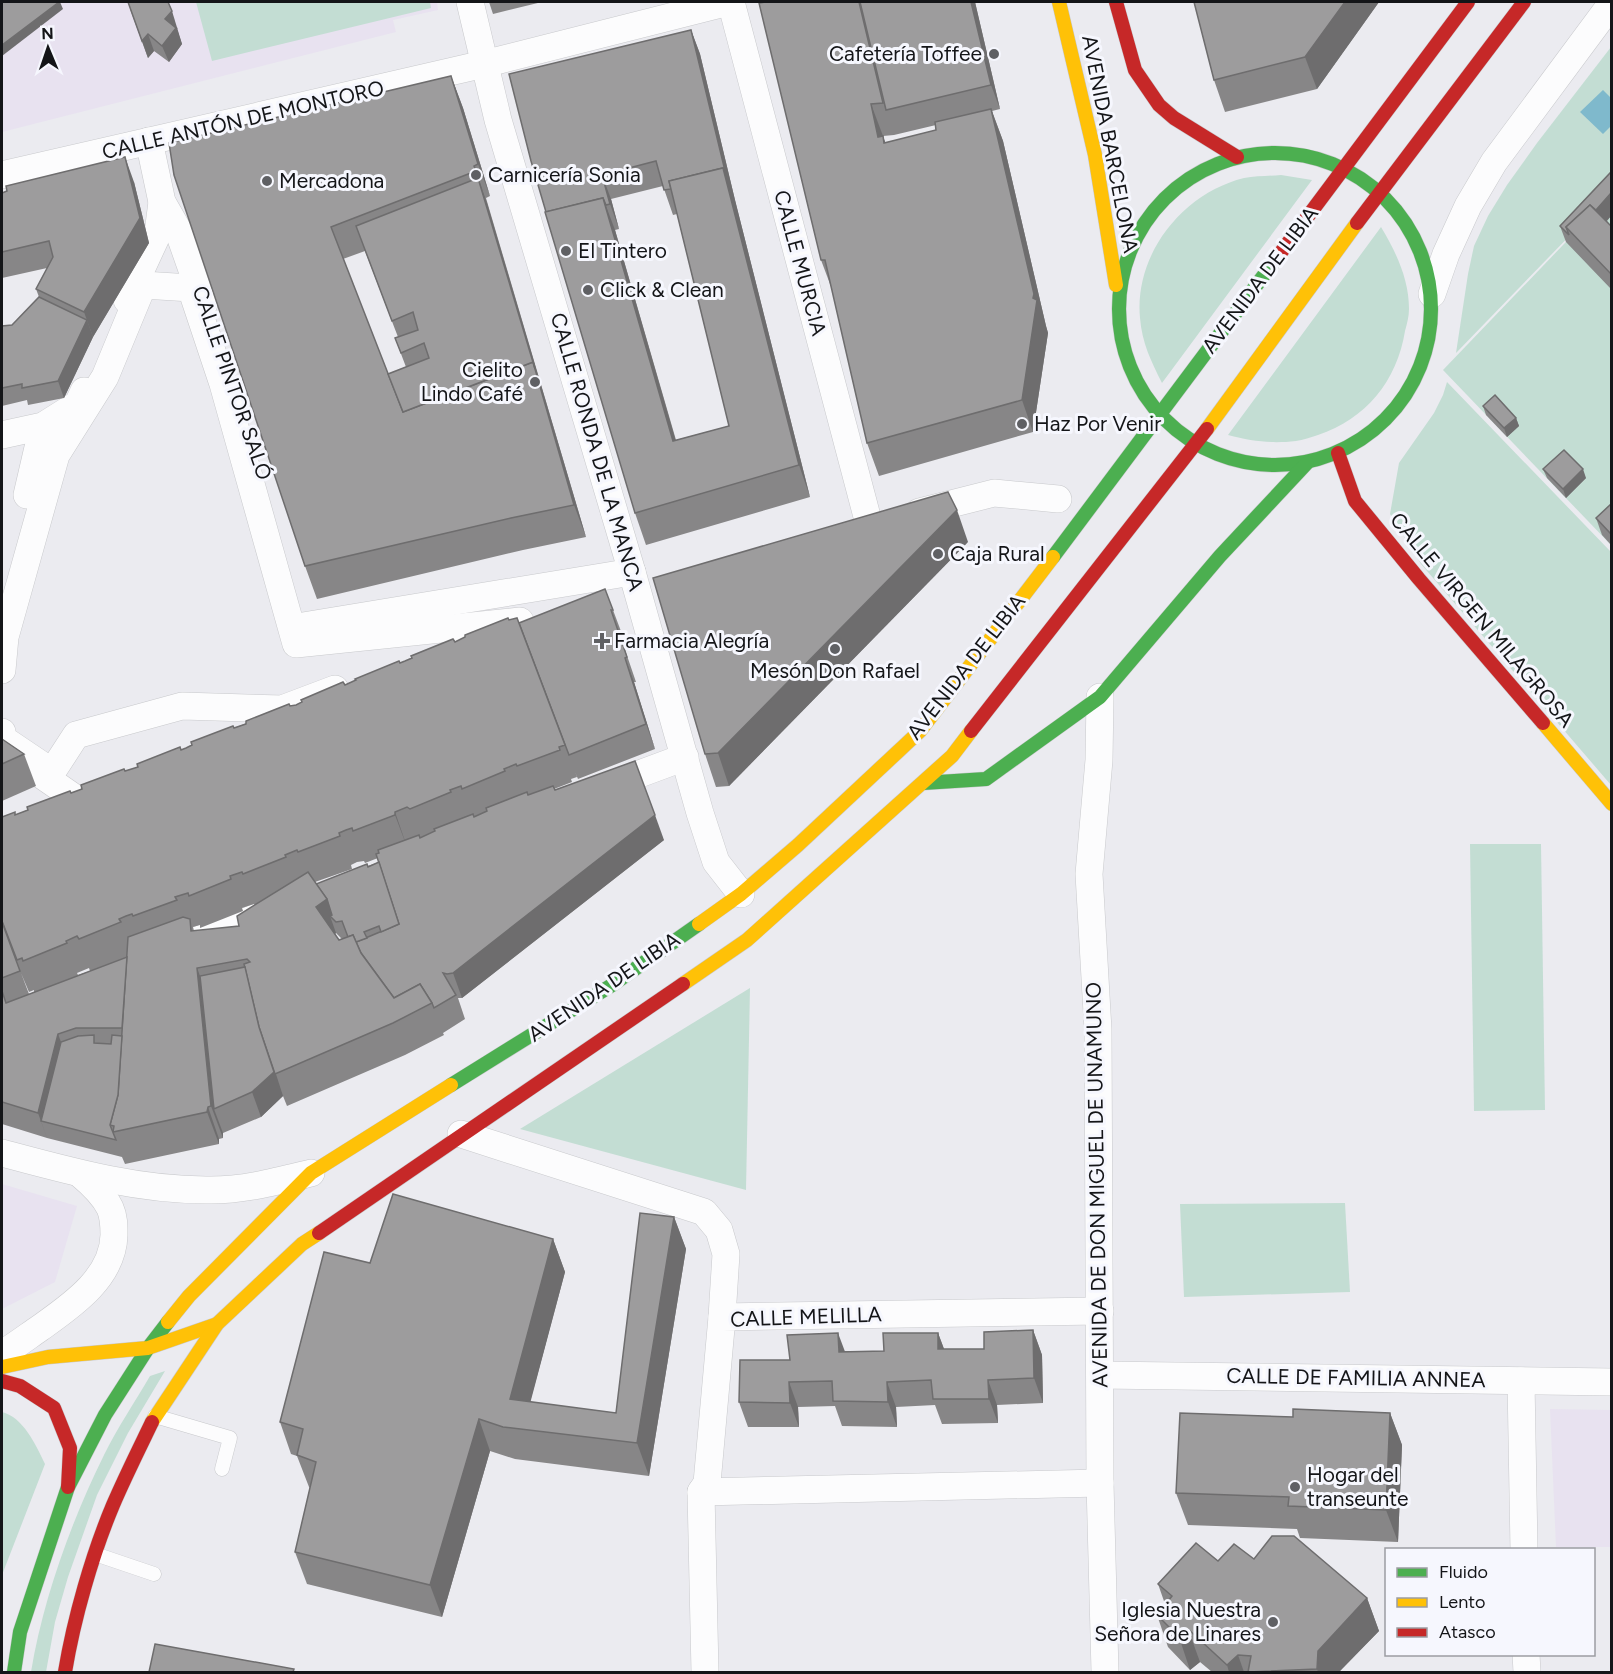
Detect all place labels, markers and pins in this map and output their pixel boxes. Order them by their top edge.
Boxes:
place label: Cafetería Toffee [829,41,982,66]
marker: Cafetería Toffee [987,47,1001,61]
place label: Carnicería Sonia [488,162,641,187]
place label: Mercadona [279,168,384,193]
marker: Carnicería Sonia [469,168,483,182]
marker: Mercadona [260,174,274,188]
place label: El Tintero [578,238,667,263]
marker: El Tintero [559,244,573,258]
place label: Click & Clean [600,277,724,302]
marker: Click & Clean [581,283,595,297]
place label: Cielito Lindo Café [421,357,523,406]
marker: Cielito Lindo Café [528,375,542,389]
place label: Haz Por Venir [1034,411,1161,436]
marker: Haz Por Venir [1015,417,1029,431]
place label: Caja Rural [950,541,1045,566]
marker: Caja Rural [931,547,945,561]
place label: Farmacia Alegría [614,628,769,653]
marker: Farmacia Alegría [595,634,609,648]
marker: Mesón Don Rafael [828,642,842,656]
place label: Mesón Don Rafael [750,658,920,683]
place label: Hogar del transeunte [1307,1462,1409,1511]
marker: Hogar del transeunte [1288,1480,1302,1494]
place label: Iglesia Nuestra Señora de Linares [1094,1597,1261,1646]
marker: Iglesia Nuestra Señora de Linares [1266,1615,1280,1629]

